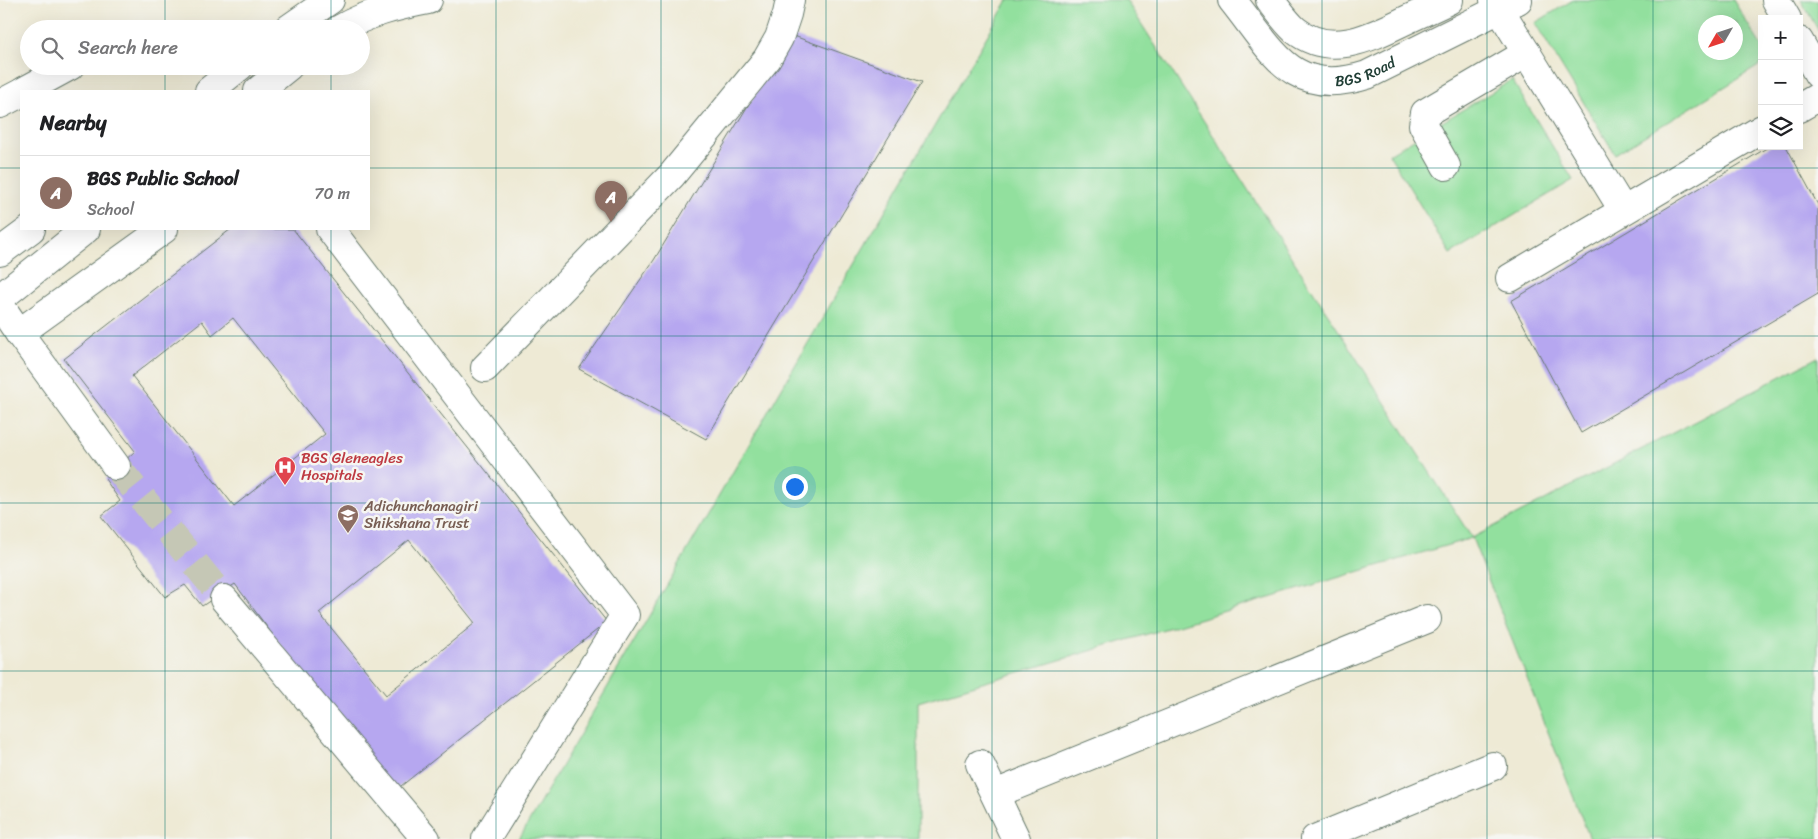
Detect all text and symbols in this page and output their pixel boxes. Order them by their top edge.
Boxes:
north arrow [1698,15,1743,60]
map controls [1758,15,1803,150]
button: + [1758,15,1803,60]
search box [20,20,370,75]
text: Search here [78,31,178,64]
icon: search [38,34,66,62]
street label: BGS Road [1334,49,1401,94]
button: − [1758,60,1803,105]
text: Nearby [40,104,106,142]
button: layers [1758,105,1803,150]
text: BGS Public School [87,162,239,195]
text: A [51,179,61,208]
text: 70 m [314,179,350,208]
pin: A [595,181,627,222]
text: School [87,195,134,224]
place label: BGS Gleneagles Hospitals [301,445,403,488]
hospital icon: BGS Gleneagles Hospitals [273,455,297,486]
your location [782,474,808,500]
place label: Adichunchanagiri Shikshana Trust [363,493,479,536]
school or university icon: Adichunchanagiri Shikshana Trust [336,503,360,534]

